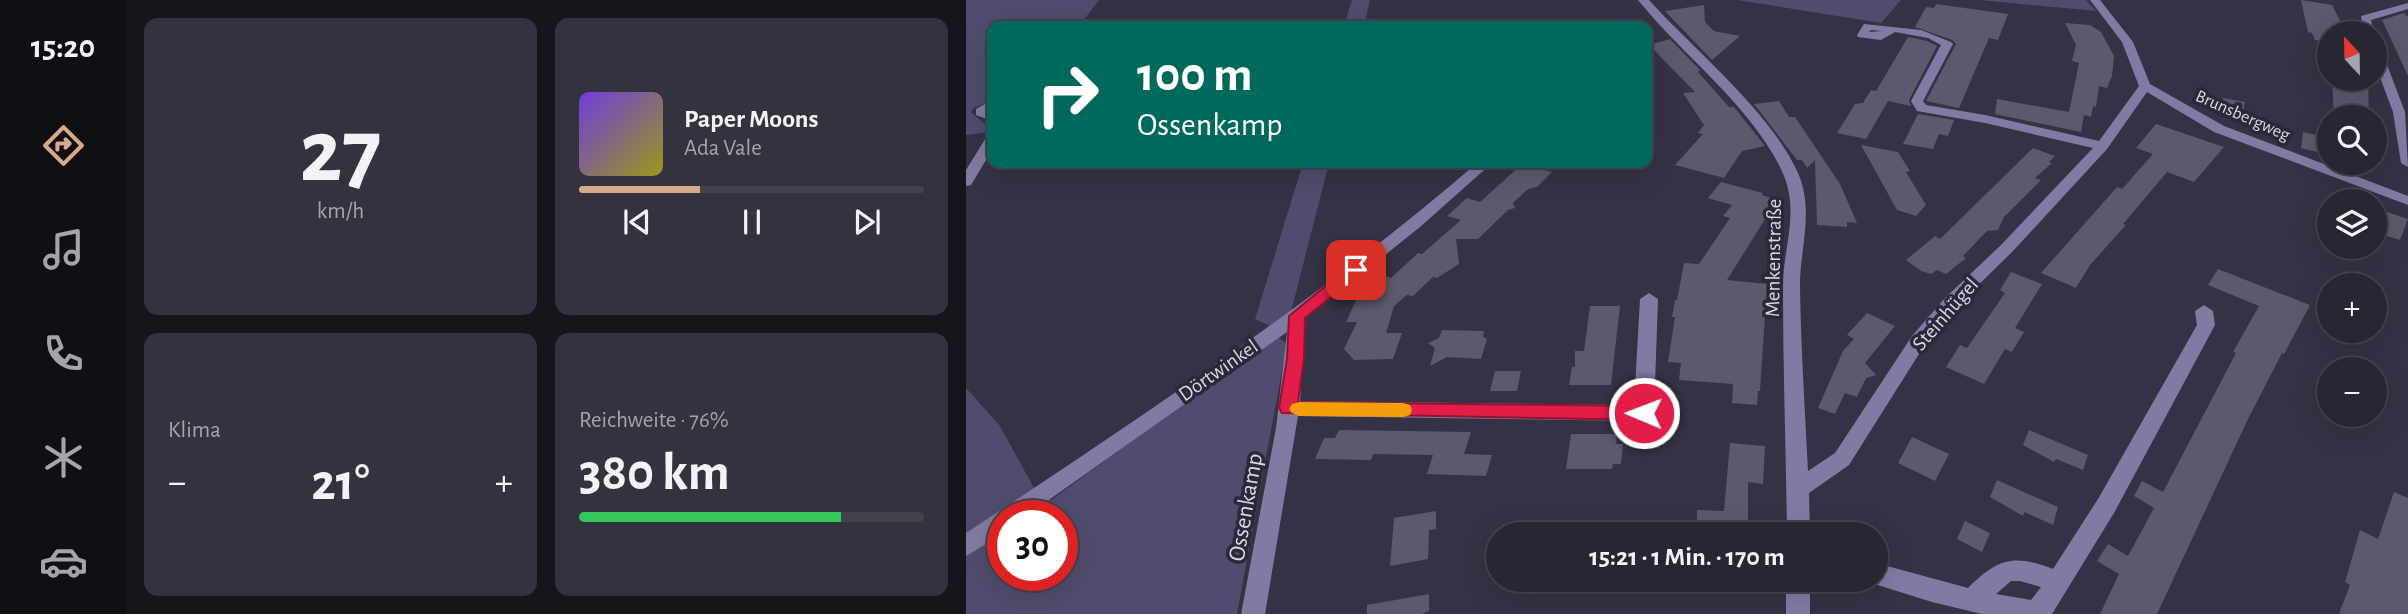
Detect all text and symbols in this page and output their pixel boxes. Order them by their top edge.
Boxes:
north arrow [2317,21,2387,91]
map controls [2317,21,2387,427]
text: 15:20 [31,31,95,63]
icon: right [1022,49,1113,140]
text: 100 m [1137,51,1253,100]
street label: Brunsbergweg [2193,87,2293,145]
button: search [2317,105,2387,175]
text: Paper Moons [684,106,819,132]
text: 27 [299,107,382,198]
text: Ossenkamp [1137,109,1283,141]
icon: directions [39,121,88,170]
text: Ada Vale [684,137,762,160]
button: layers [2317,189,2387,259]
street label: Menkenstraße [1762,199,1785,317]
text: km/h [317,200,364,223]
icon: previous [618,203,656,241]
icon: pause [733,203,771,241]
icon: next [848,203,886,241]
icon: music [39,225,88,274]
pin [1326,240,1386,300]
icon: arrive [1337,251,1375,289]
button: + [2317,273,2387,343]
street label: Steinhügel [1908,274,1982,355]
icon: phone [39,329,88,378]
street label: Dörtwinkel [1175,336,1262,405]
button: − [2317,357,2387,427]
position arrow [1607,376,1681,450]
text: Reichweite · 76% [579,409,729,432]
text: Klima [168,419,221,442]
icon: climate [39,433,88,482]
text: 380 km [579,447,730,499]
street label: Ossenkamp [1225,451,1267,563]
text: 21° [311,457,370,509]
text: − [168,464,186,502]
text: + [495,464,513,502]
speed limit sign: 30 [987,500,1078,591]
icon: car [39,537,88,586]
text: 15:21 · 1 Min. · 170 m [1589,544,1785,570]

